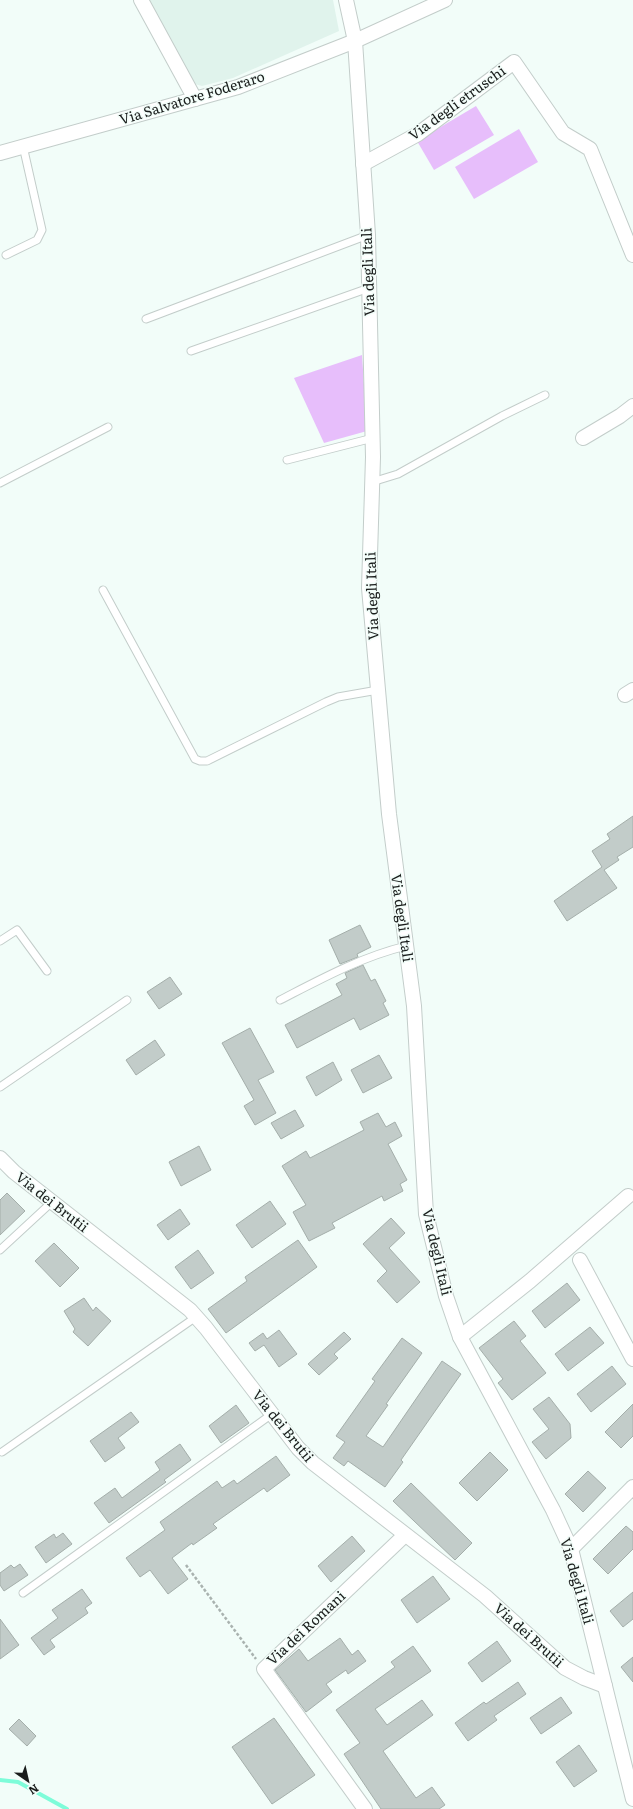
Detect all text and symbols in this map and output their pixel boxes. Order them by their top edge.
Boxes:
street label: Via degli etruschi [404,60,509,144]
street label: Via Salvatore Foderaro [117,65,267,129]
street label: Via degli Itali [355,227,379,317]
street label: Via degli Itali [359,551,383,641]
street label: Via degli Itali [387,873,419,963]
street label: Via dei Brutii [12,1166,94,1236]
street label: Via degli Itali [418,1206,458,1297]
street label: Via dei Brutii [248,1385,319,1466]
street label: Via degli Itali [556,1535,600,1626]
street label: Via dei Romani [262,1585,349,1669]
street label: Via dei Brutii [490,1598,569,1671]
north arrow [8,1761,48,1801]
text: N [26,1781,42,1799]

